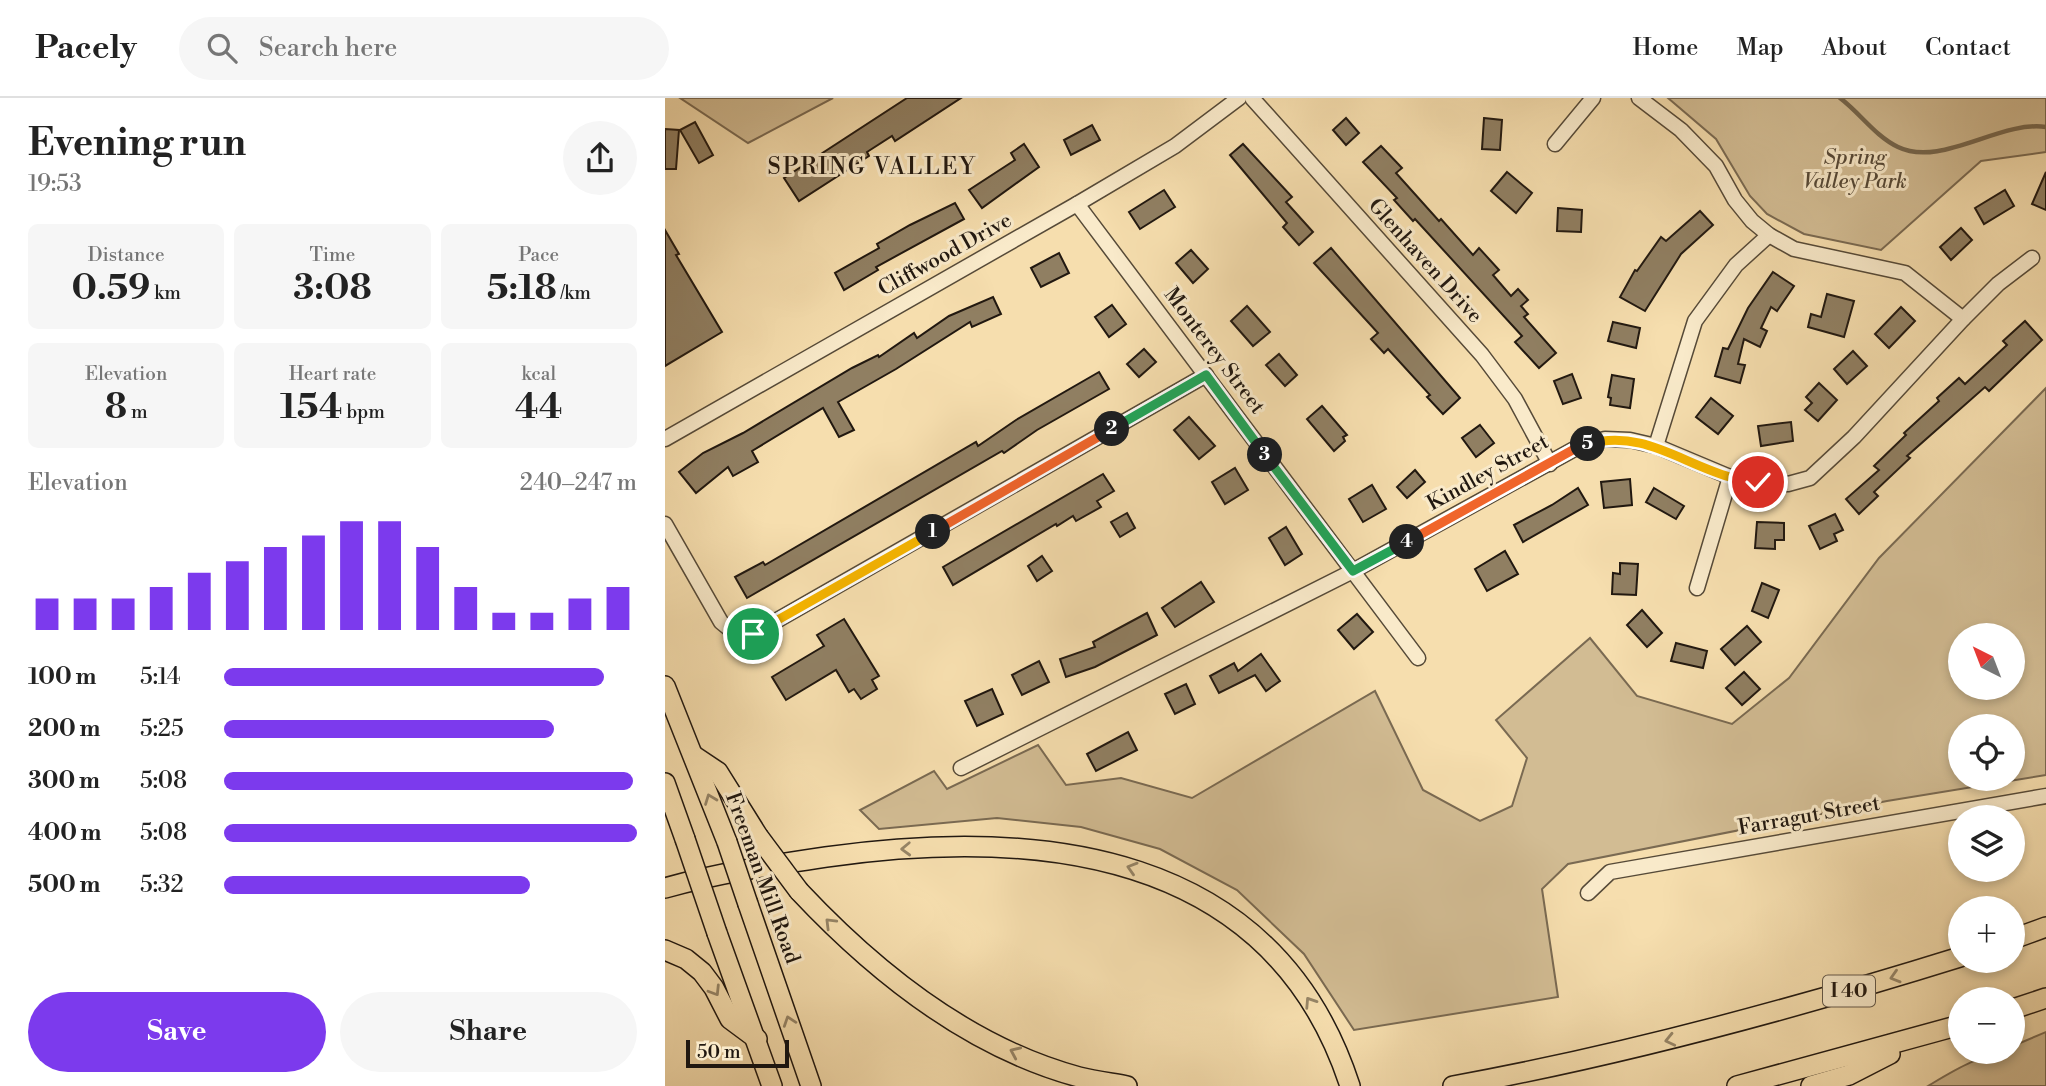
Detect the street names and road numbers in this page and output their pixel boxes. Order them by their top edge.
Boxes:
street label: Glenhaven Drive [1362,193,1488,329]
street label: Cliffwood Drive [874,208,1016,302]
street label: Monterey Street [1158,283,1270,420]
street label: Kindley Street [1423,429,1554,517]
street label: Freeman Mill Road [719,789,805,967]
street label: Farragut Street [1736,791,1883,841]
road number: I 40 [1823,976,1875,1006]

